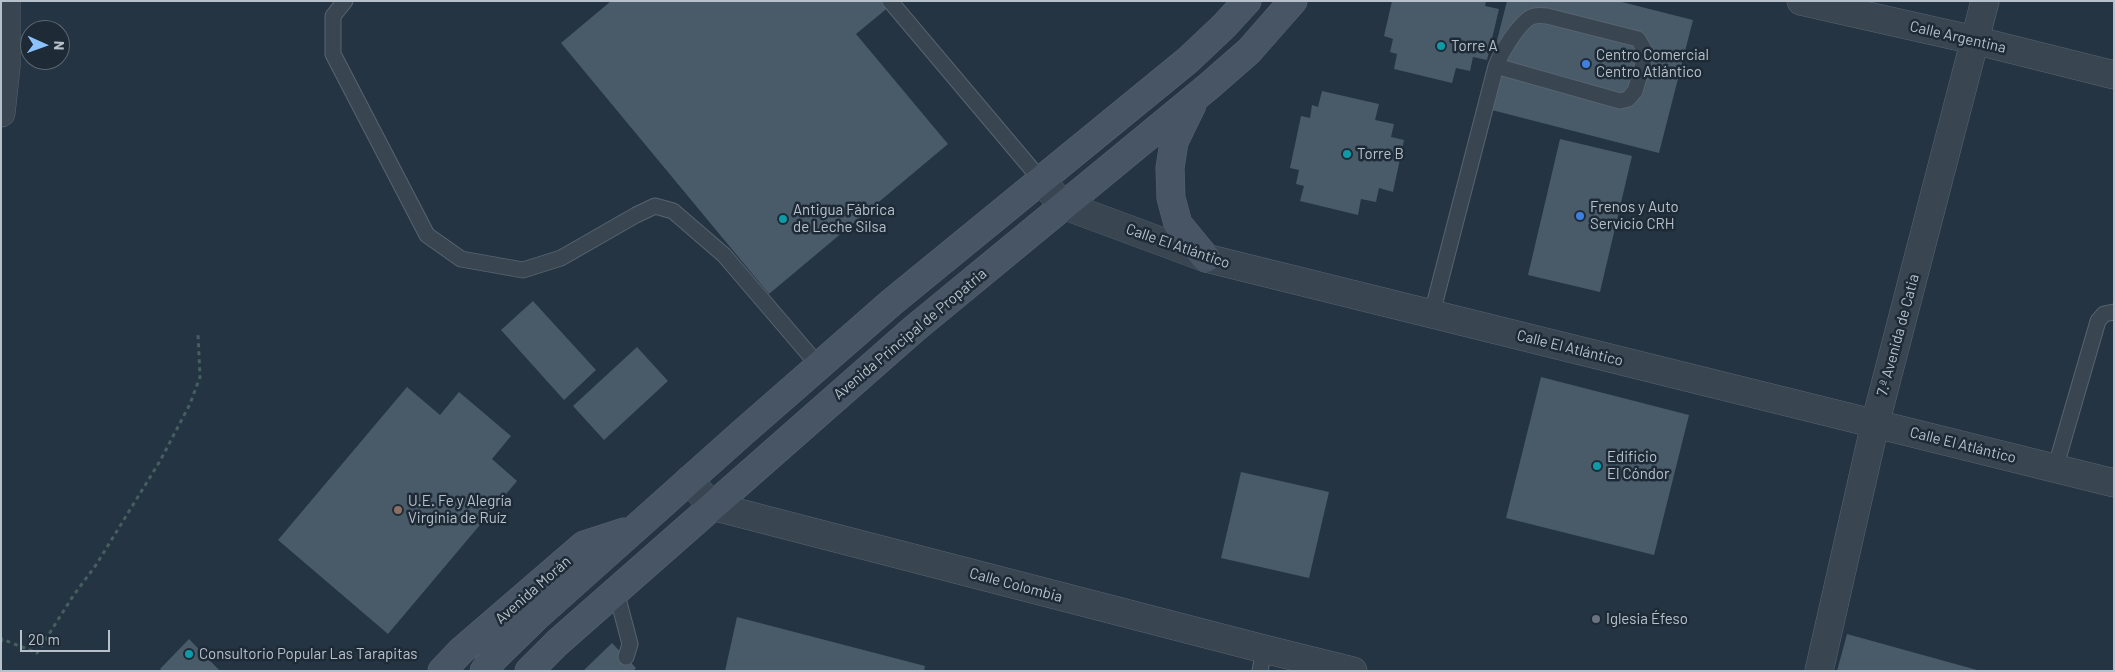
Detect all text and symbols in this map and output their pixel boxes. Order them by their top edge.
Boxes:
street label: Calle Argentina [1908,17,2008,57]
north arrow [20,20,70,70]
place label: Torre A [1451,37,1498,55]
marker: Torre A [1435,40,1447,52]
text: N [51,41,68,50]
place label: Centro Comercial Centro Atlántico [1596,46,1709,81]
marker: Centro Comercial Centro Atlántico [1580,58,1592,70]
place label: Torre B [1357,145,1404,163]
marker: Torre B [1341,148,1353,160]
place label: Frenos y Auto Servicio CRH [1590,198,1679,233]
place label: Antigua Fábrica de Leche Silsa [793,201,895,236]
marker: Frenos y Auto Servicio CRH [1574,210,1586,222]
marker: Antigua Fábrica de Leche Silsa [777,213,789,225]
street label: Calle El Atlántico [1124,220,1232,272]
street label: Avenida Principal de Propatria [830,265,990,403]
street label: 7.ª Avenida de Catia [1873,272,1923,398]
street label: Calle El Atlántico [1515,326,1625,370]
street label: Calle El Atlántico [1908,423,2018,467]
place label: Edificio El Cóndor [1607,448,1669,483]
marker: Edificio El Cóndor [1591,460,1603,472]
place label: U.E. Fe y Alegría Virginia de Ruíz [408,492,512,527]
marker: U.E. Fe y Alegría Virginia de Ruíz [392,504,404,516]
street label: Avenida Morán [491,552,575,628]
street label: Calle Colombia [968,564,1064,606]
place label: Iglesia Éfeso [1606,610,1688,628]
marker: Iglesia Éfeso [1590,613,1602,625]
scale bar [22,620,112,652]
text: 20 m [28,630,60,648]
place label: Consultorio Popular Las Tarapitas [199,645,418,663]
marker: Consultorio Popular Las Tarapitas [183,648,195,660]

